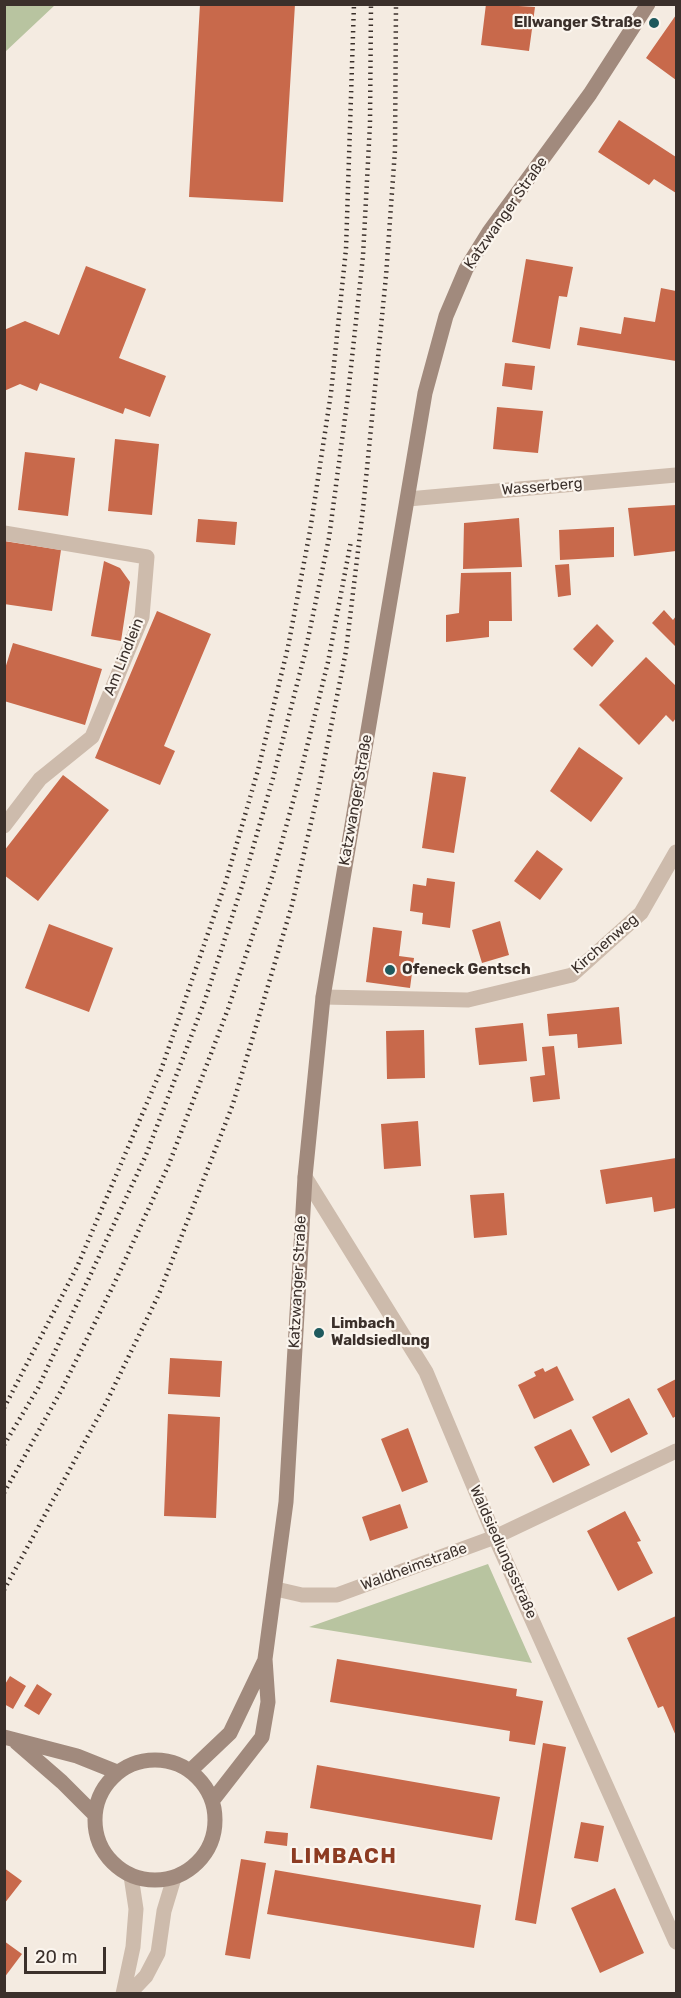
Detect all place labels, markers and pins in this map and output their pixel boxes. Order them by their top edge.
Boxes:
place label: Ellwanger Straße [514,14,642,32]
marker: Ellwanger Straße [647,16,661,30]
place label: Ofeneck Gentsch [402,961,531,979]
marker: Ofeneck Gentsch [383,963,397,977]
place label: Limbach Waldsiedlung [331,1315,430,1350]
marker: Limbach Waldsiedlung [312,1326,326,1340]

